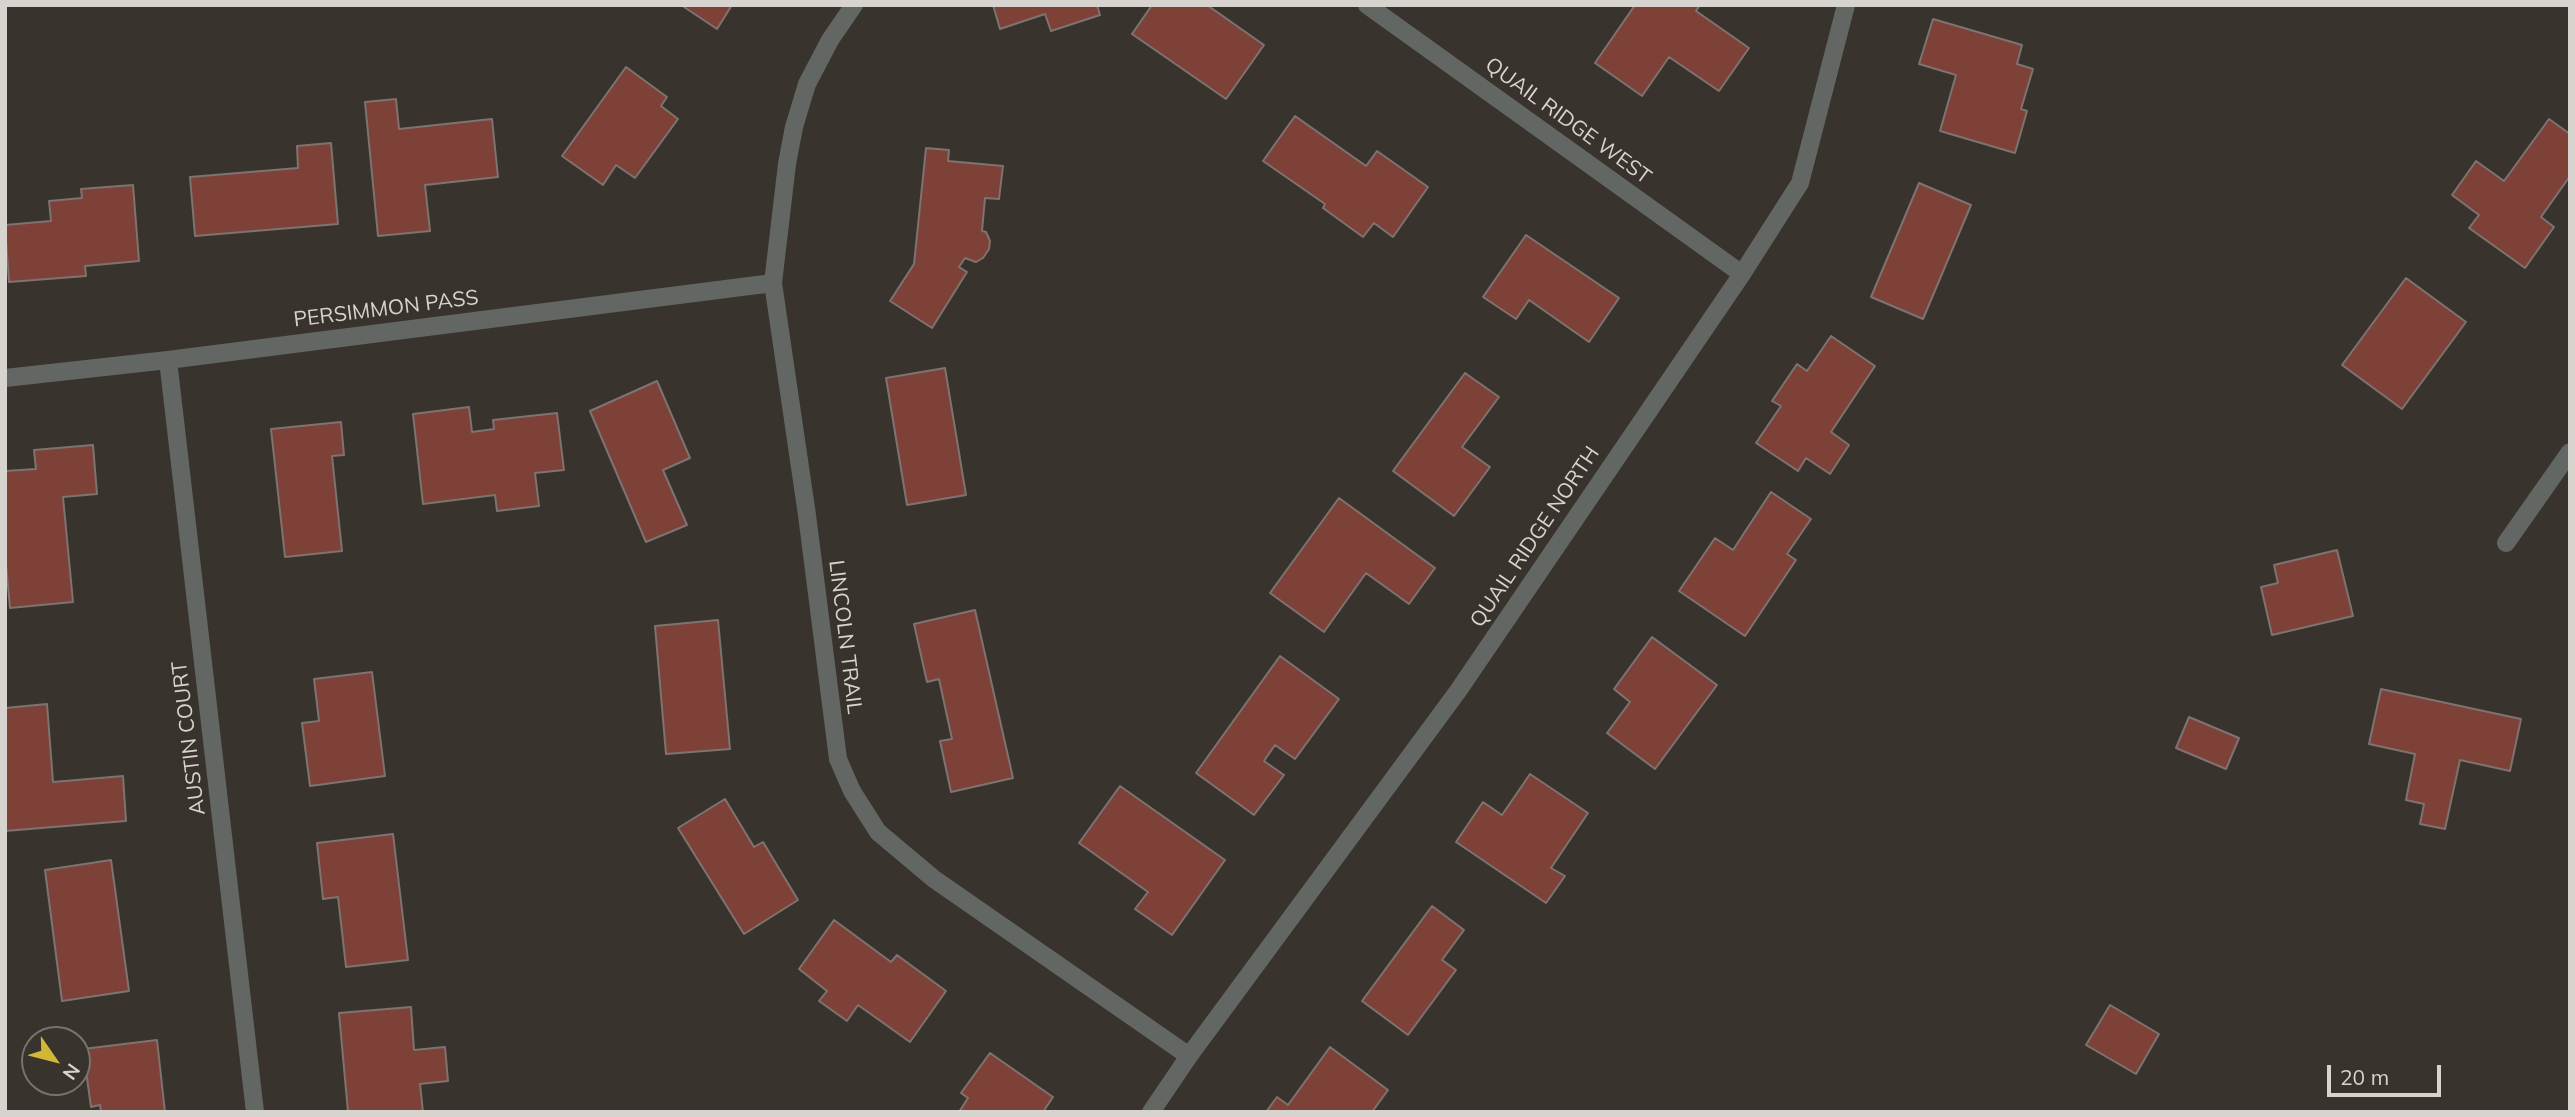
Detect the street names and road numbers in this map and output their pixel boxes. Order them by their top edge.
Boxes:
street label: QUAIL RIDGE WEST [1480,52,1656,190]
street label: PERSIMMON PASS [292,285,480,333]
street label: QUAIL RIDGE NORTH [1465,442,1605,632]
street label: LINCOLN TRAIL [823,559,867,715]
street label: AUSTIN COURT [167,660,211,816]

